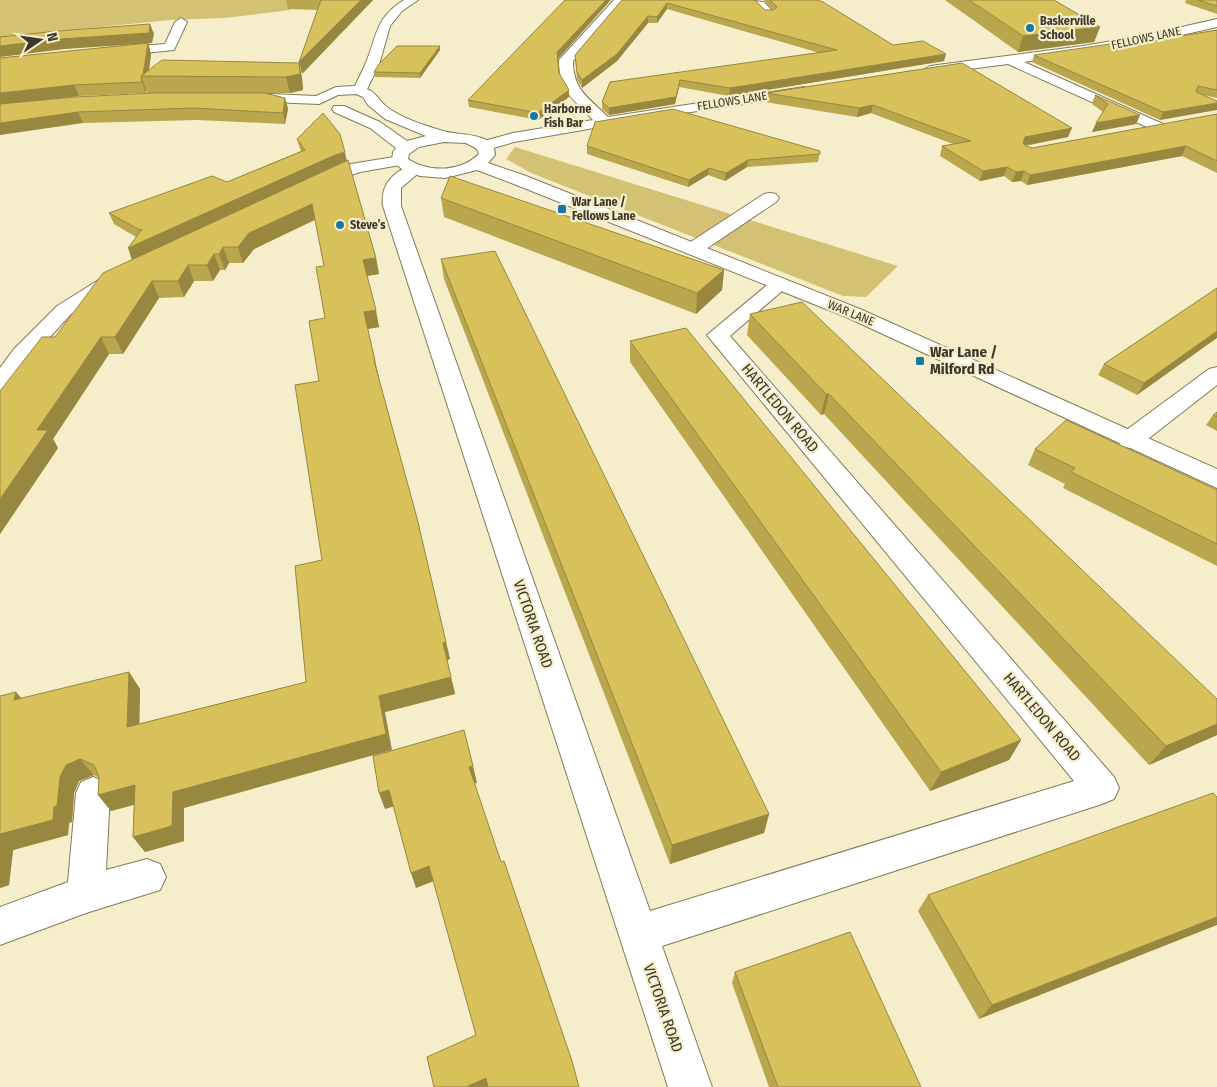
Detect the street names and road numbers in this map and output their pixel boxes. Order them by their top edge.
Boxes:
street label: FELLOWS LANE [1110,24,1182,52]
street label: FELLOWS LANE [696,88,768,113]
street label: WAR LANE [826,297,877,329]
street label: HARTLEDON ROAD [738,360,822,456]
street label: VICTORIA ROAD [509,577,557,671]
street label: HARTLEDON ROAD [1000,669,1084,765]
street label: VICTORIA ROAD [639,961,687,1055]

